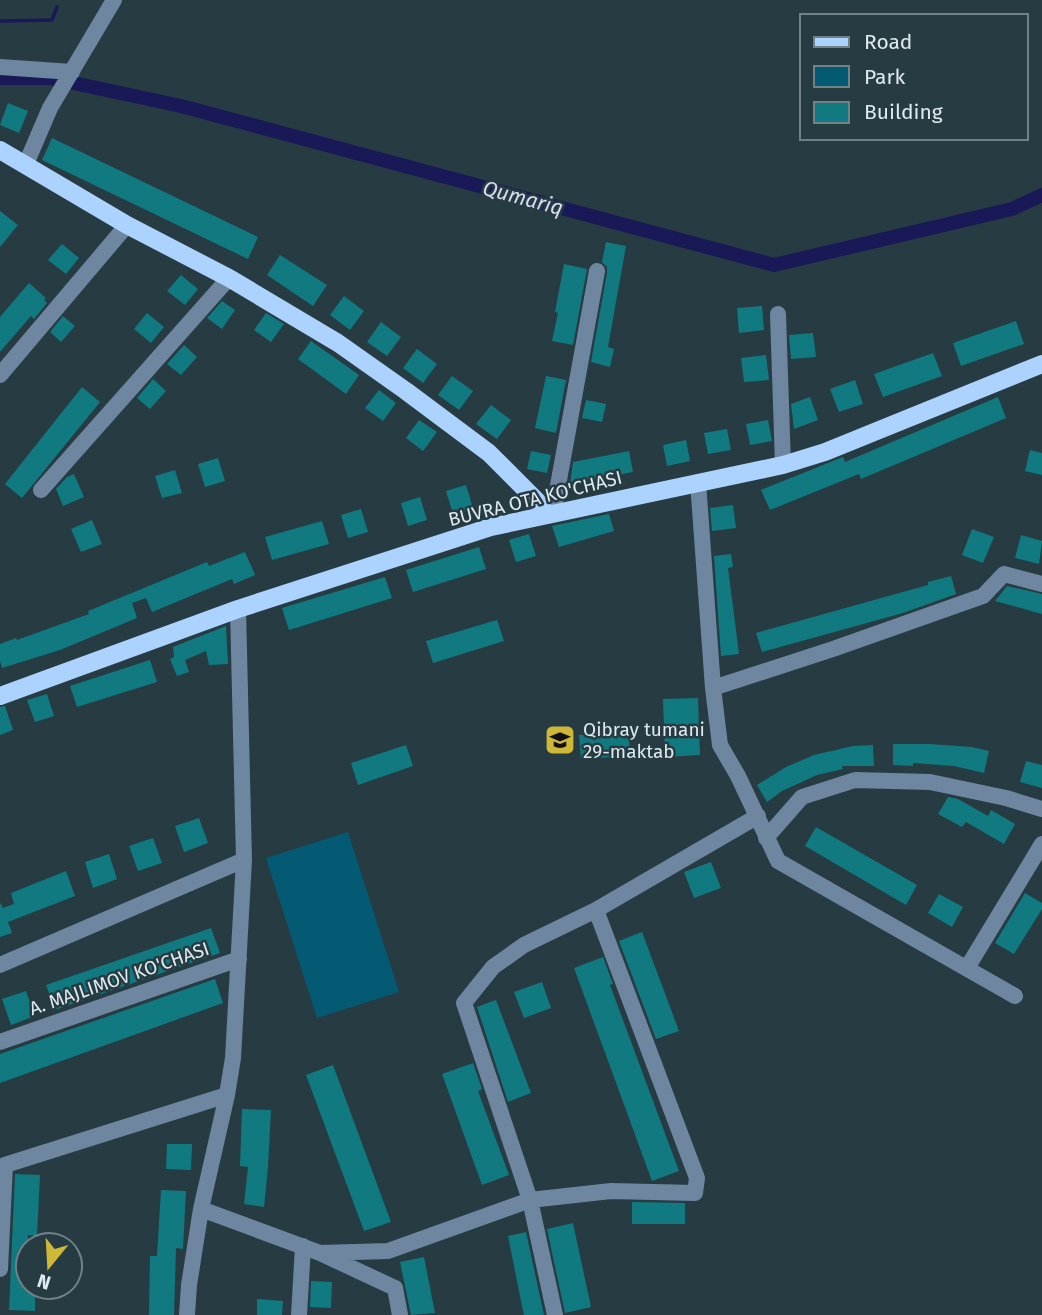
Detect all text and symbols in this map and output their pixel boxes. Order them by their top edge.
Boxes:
legend [800,14,1028,140]
text: Road [864,29,912,55]
text: Park [864,64,906,90]
text: Building [864,99,943,125]
water label: Qumariq [480,175,566,221]
street label: BUVRA OTA KO'CHASI [446,466,624,531]
place label: Qibray tumani 29-maktab [583,718,705,763]
school or university icon: Qibray tumani 29-maktab [543,723,577,757]
street label: A. MAJLIMOV KO'CHASI [26,937,212,1020]
north arrow [14,1231,84,1301]
text: N [34,1269,53,1295]

